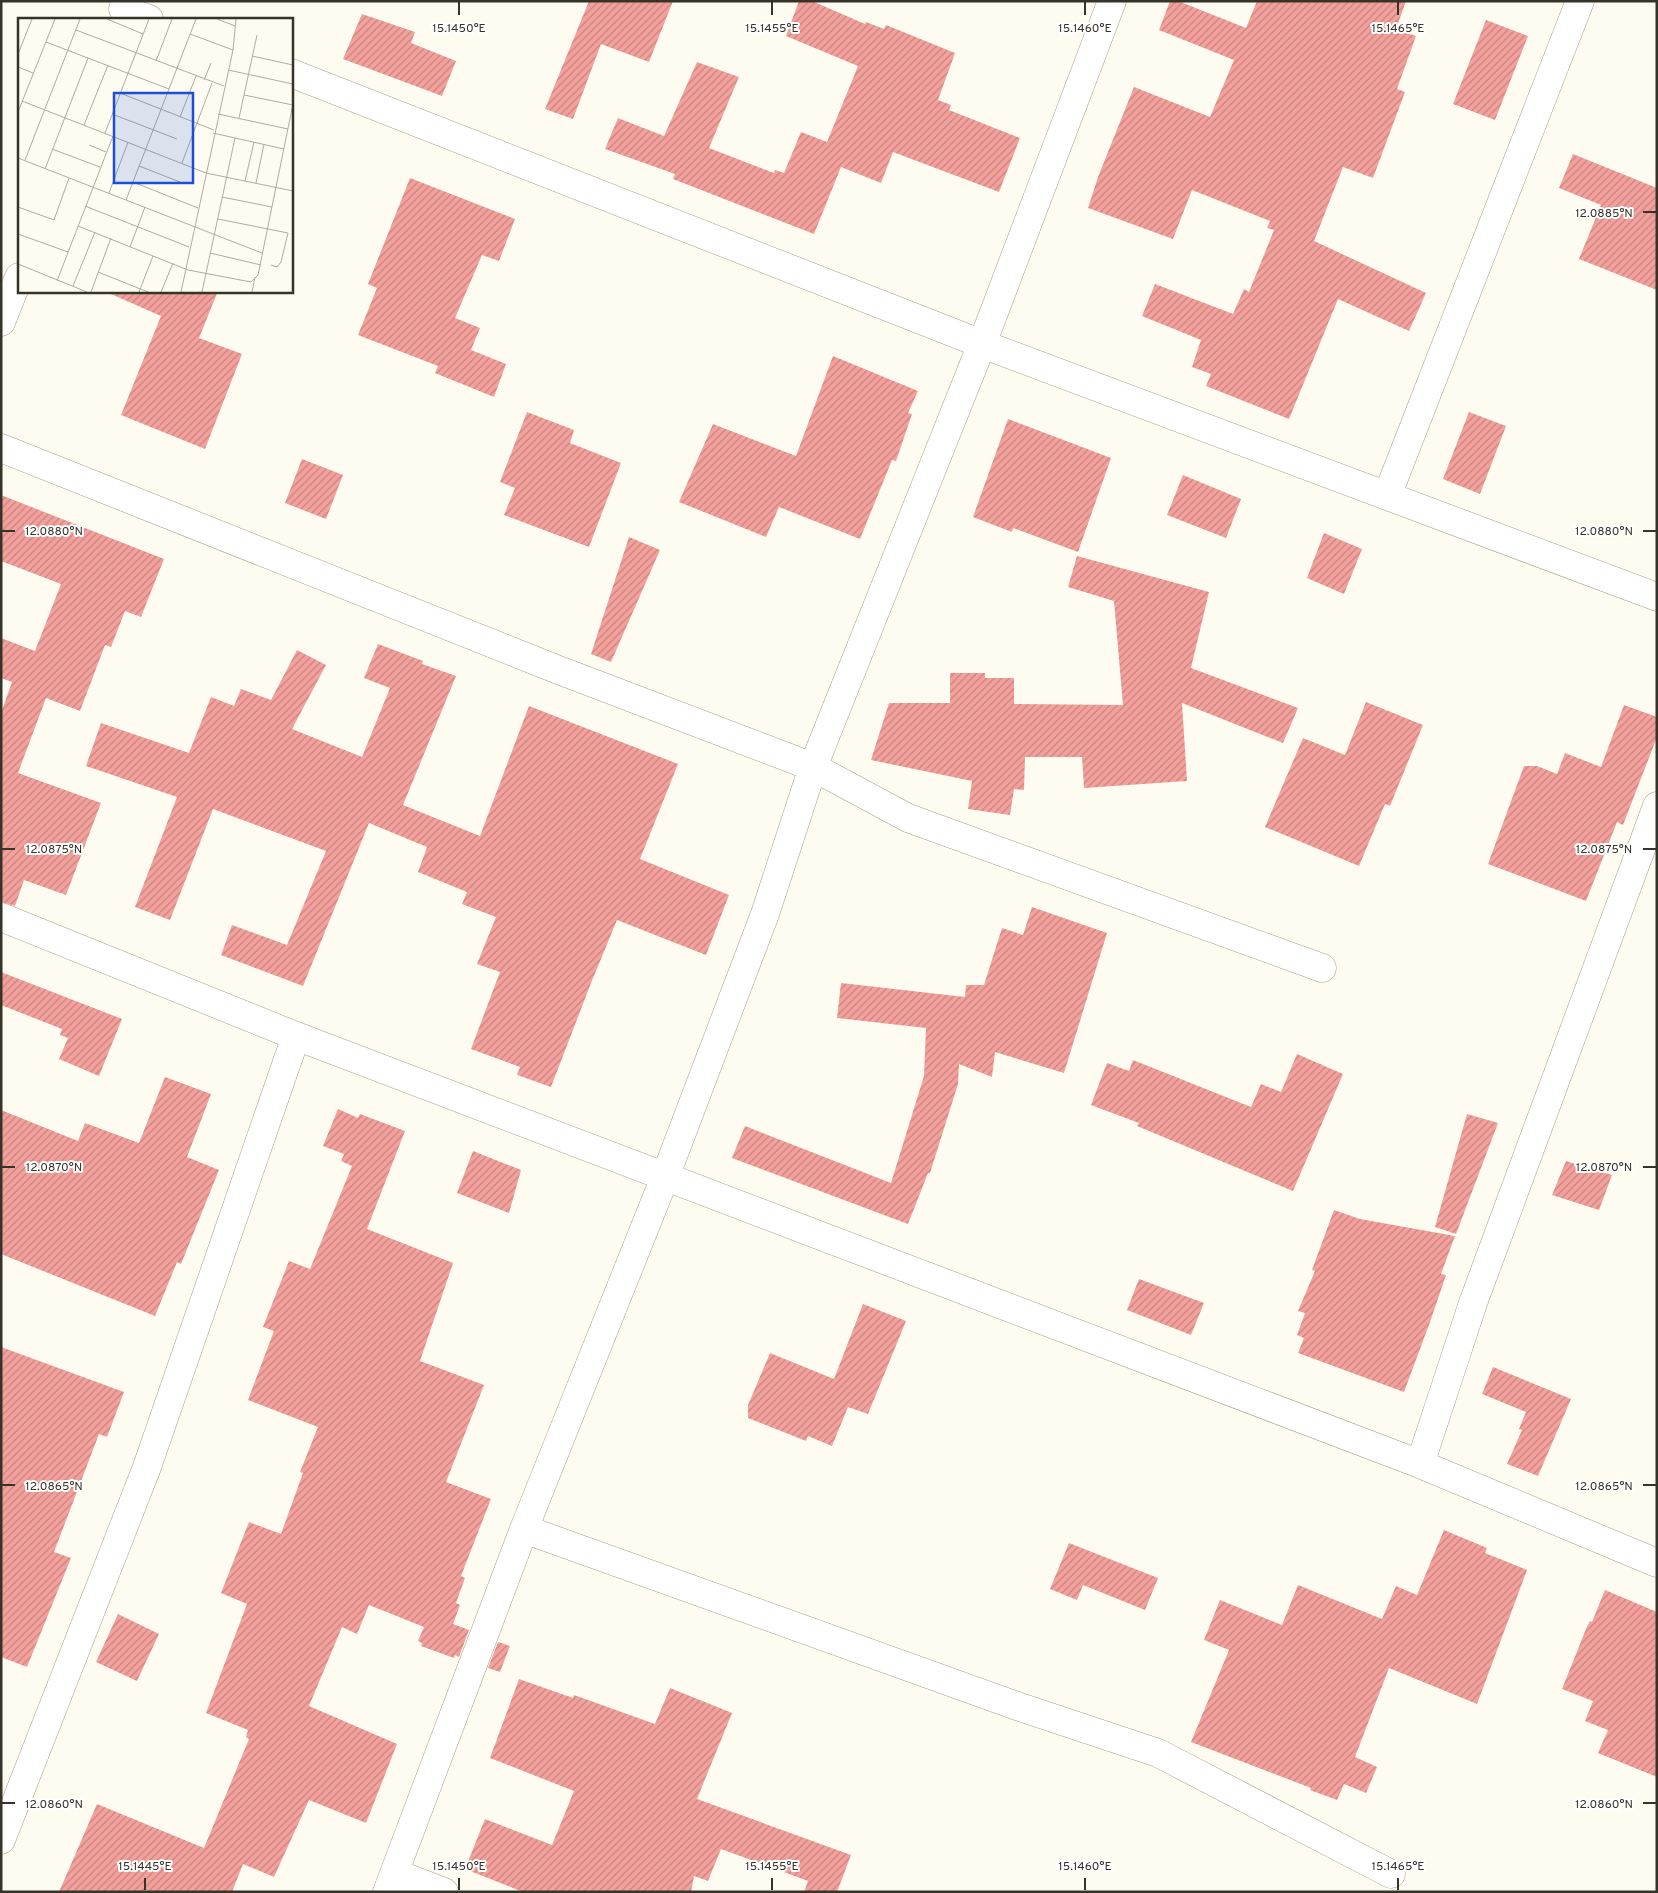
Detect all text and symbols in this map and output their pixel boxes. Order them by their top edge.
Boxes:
inset map [18,18,292,292]
text: 15.1450°E [432,21,486,37]
text: 15.1455°E [745,21,799,37]
text: 15.1460°E [1058,21,1112,37]
text: 15.1465°E [1371,21,1425,37]
text: 12.0885°N [1575,206,1633,222]
text: 12.0880°N [25,524,83,540]
text: 12.0880°N [1575,524,1633,540]
text: 12.0875°N [26,842,82,858]
text: 12.0875°N [1576,842,1632,858]
text: 12.0870°N [26,1160,82,1176]
text: 12.0870°N [1576,1160,1632,1176]
text: 12.0865°N [25,1479,83,1495]
text: 12.0865°N [1575,1479,1633,1495]
text: 12.0860°N [25,1797,83,1813]
text: 12.0860°N [1575,1797,1633,1813]
text: 15.1445°E [118,1859,172,1875]
text: 15.1450°E [432,1859,486,1875]
text: 15.1455°E [745,1859,799,1875]
text: 15.1460°E [1058,1859,1112,1875]
text: 15.1465°E [1371,1859,1425,1875]

